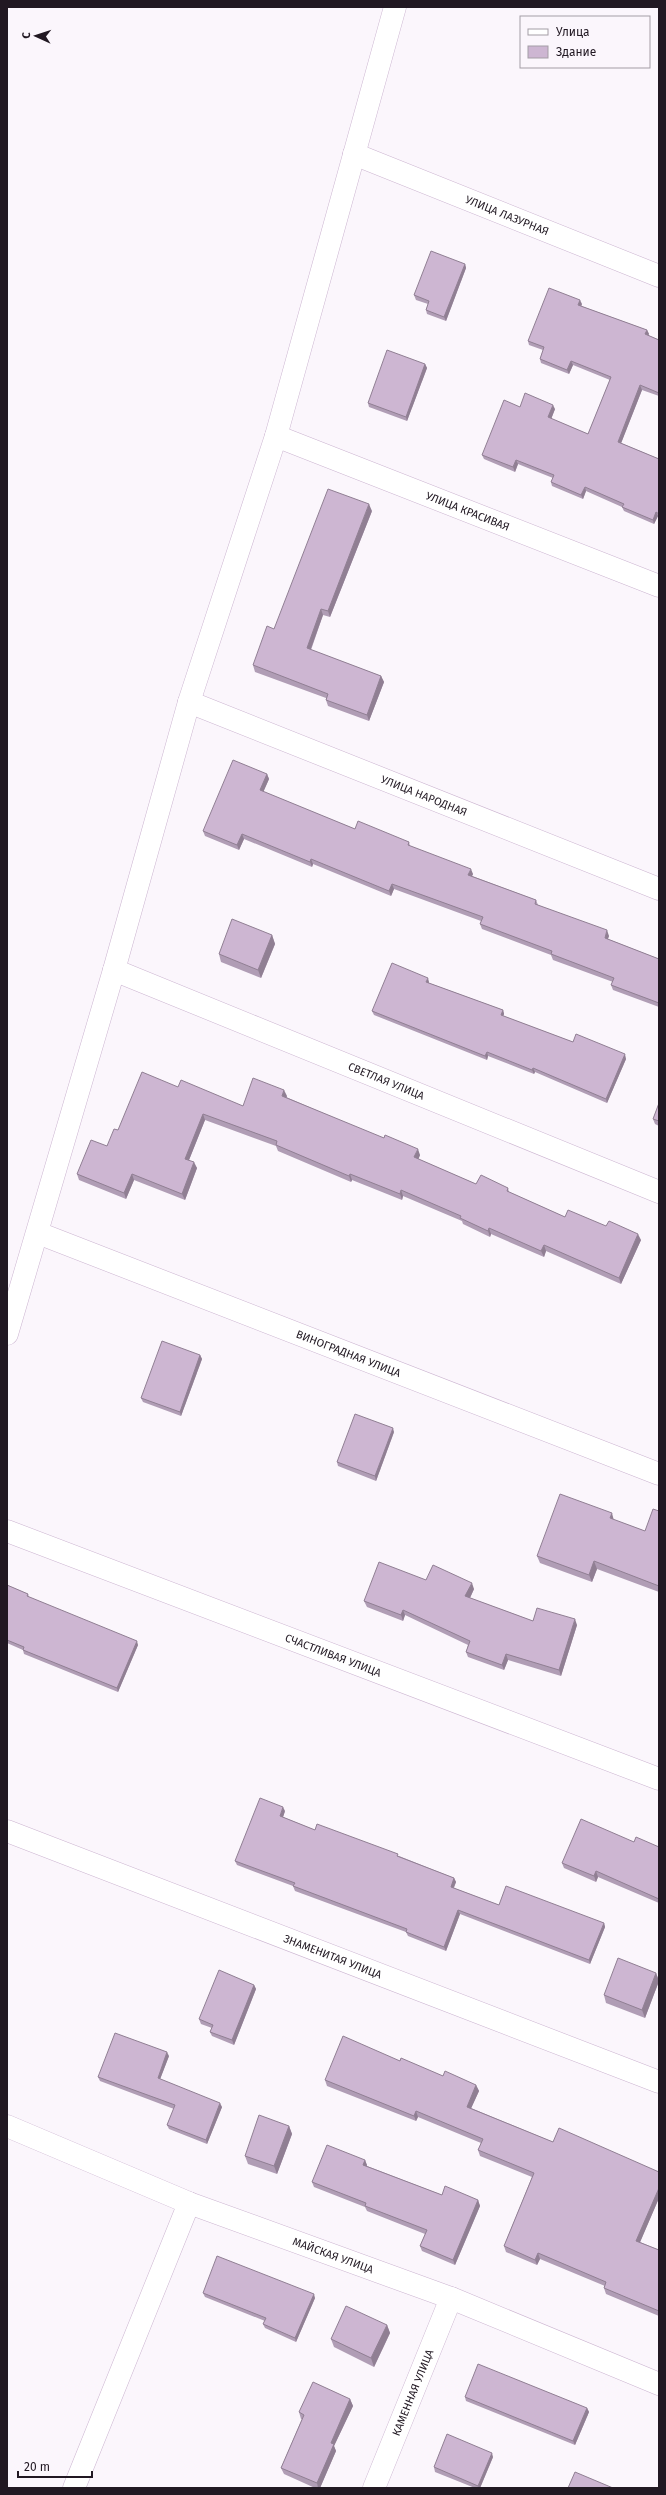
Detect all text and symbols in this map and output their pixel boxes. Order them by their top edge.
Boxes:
north arrow [16,16,56,56]
legend [520,16,650,68]
text: Улица [556,25,590,39]
text: С [20,31,33,39]
text: Здание [556,45,596,59]
street label: УЛИЦА ЛАЗУРНАЯ [463,193,551,238]
street label: УЛИЦА КРАСИВАЯ [424,489,511,534]
street label: УЛИЦА НАРОДНАЯ [379,773,469,819]
street label: СВЕТЛАЯ УЛИЦА [346,1060,427,1103]
street label: ВИНОГРАДНАЯ УЛИЦА [294,1328,403,1380]
street label: СЧАСТЛИВАЯ УЛИЦА [283,1631,383,1680]
street label: ЗНАМЕНИТАЯ УЛИЦА [282,1932,384,1982]
street label: МАЙСКАЯ УЛИЦА [291,2235,376,2277]
street label: КАМЕННАЯ УЛИЦА [390,2347,437,2438]
scale bar [18,2453,92,2479]
text: 20 m [24,2460,50,2474]

